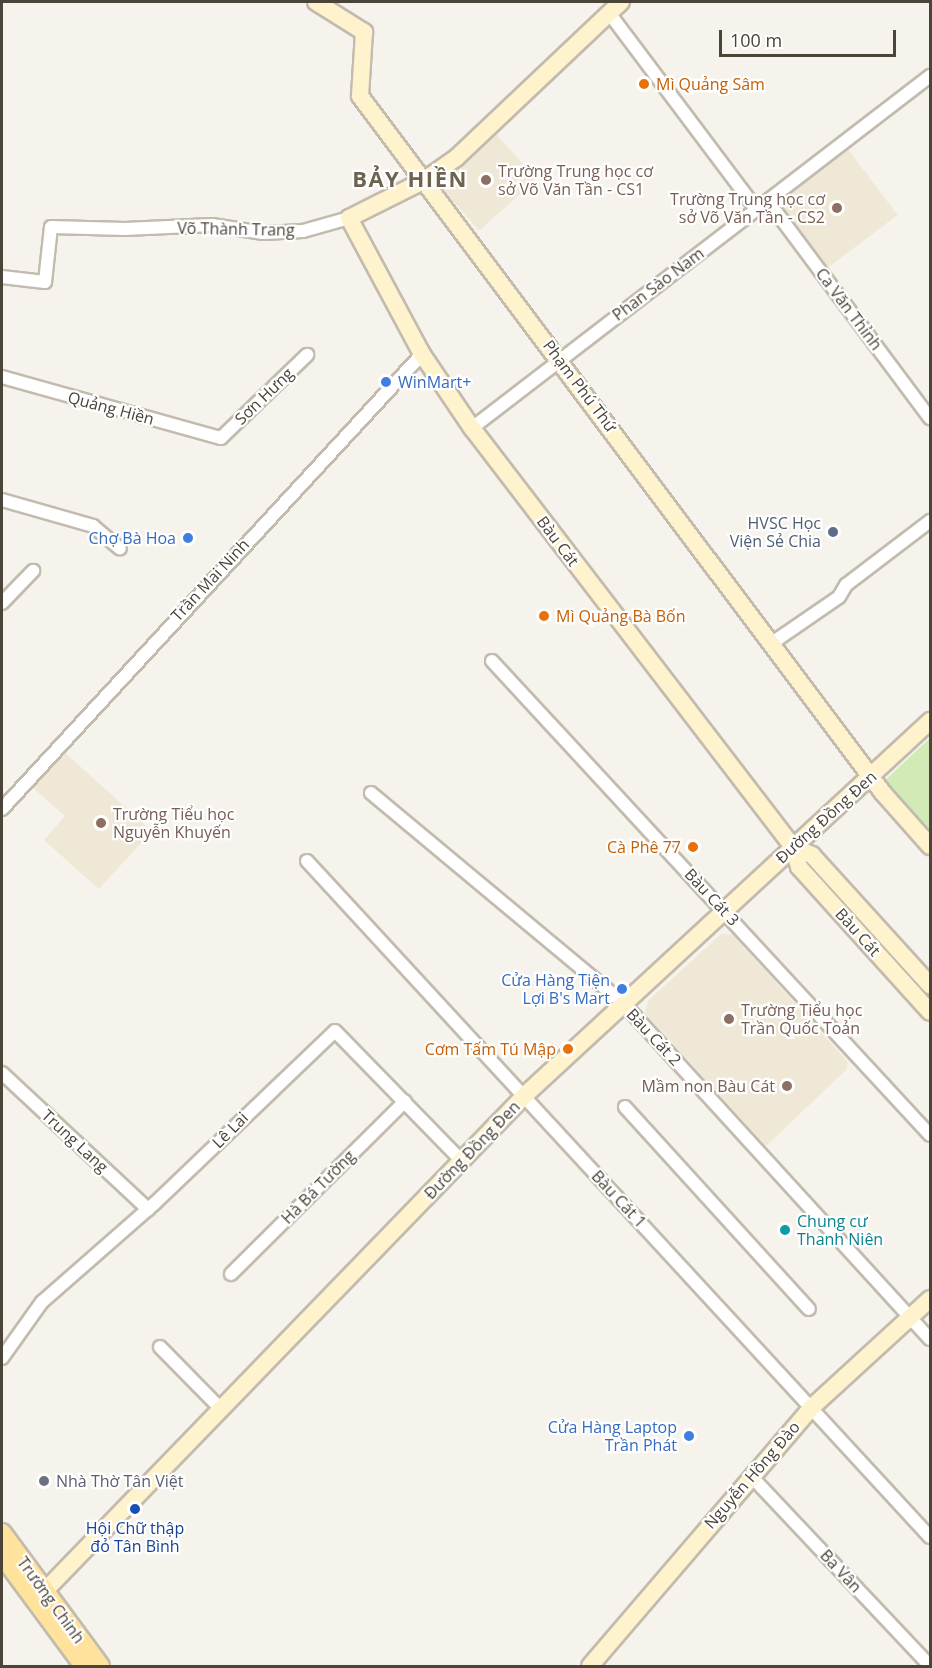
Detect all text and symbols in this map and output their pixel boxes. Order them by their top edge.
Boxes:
scale bar [722,18,899,56]
text: 100 m [730,28,782,52]
place label: Mì Quảng Sâm [656,74,765,94]
marker: Mì Quảng Sâm [637,77,651,91]
place label: Trường Trung học cơ sở Võ Văn Tần - CS1 [498,161,653,199]
district label: BẢY HIỀN [352,166,468,192]
marker: Trường Trung học cơ sở Võ Văn Tần - CS1 [479,173,493,187]
place label: Trường Trung học cơ sở Võ Văn Tần - CS2 [670,189,825,227]
marker: Trường Trung học cơ sở Võ Văn Tần - CS2 [830,201,844,215]
street label: Võ Thành Trang [177,218,295,240]
street label: Phan Sào Nam [609,243,707,325]
street label: Ca Văn Thỉnh [812,264,886,354]
street label: Phạm Phú Thứ [539,336,621,436]
street label: Sơn Hưng [231,364,297,428]
place label: WinMart+ [398,372,471,392]
marker: WinMart+ [379,375,393,389]
street label: Quảng Hiền [66,387,156,429]
street label: Bàu Cát [533,512,583,570]
place label: HVSC Học Viện Sẻ Chia [730,513,821,551]
marker: HVSC Học Viện Sẻ Chia [826,525,840,539]
place label: Chợ Bà Hoa [88,528,176,548]
marker: Chợ Bà Hoa [181,531,195,545]
street label: Trần Mai Ninh [167,535,253,625]
place label: Mì Quảng Bà Bốn [556,606,686,626]
marker: Mì Quảng Bà Bốn [537,609,551,623]
street label: Đường Đồng Đen [772,767,880,867]
place label: Trường Tiểu học Nguyễn Khuyến [113,804,234,842]
marker: Trường Tiểu học Nguyễn Khuyến [94,816,108,830]
place label: Cà Phê 77 [607,837,681,857]
marker: Cà Phê 77 [686,840,700,854]
street label: Bàu Cát 3 [681,864,743,930]
street label: Bàu Cát [832,904,884,960]
place label: Cửa Hàng Tiện Lợi B's Mart [501,970,610,1008]
marker: Cửa Hàng Tiện Lợi B's Mart [615,982,629,996]
place label: Trường Tiểu học Trần Quốc Toản [741,1000,862,1038]
street label: Bàu Cát 2 [623,1004,685,1070]
marker: Trường Tiểu học Trần Quốc Toản [722,1012,736,1026]
place label: Cơm Tấm Tú Mập [425,1039,556,1059]
marker: Cơm Tấm Tú Mập [561,1042,575,1056]
place label: Mầm non Bàu Cát [641,1076,775,1096]
marker: Mầm non Bàu Cát [780,1079,794,1093]
street label: Đường Đồng Đen [420,1097,524,1203]
street label: Trung Lang [38,1105,112,1177]
street label: Lê Lai [208,1108,252,1152]
street label: Hà Bá Tường [277,1146,359,1228]
street label: Bàu Cát 1 [588,1166,650,1232]
place label: Chung cư Thanh Niên [797,1211,883,1249]
marker: Chung cư Thanh Niên [778,1223,792,1237]
place label: Cửa Hàng Laptop Trần Phát [548,1417,677,1455]
street label: Nguyễn Hồng Đào [700,1417,804,1533]
marker: Cửa Hàng Laptop Trần Phát [682,1429,696,1443]
place label: Nhà Thờ Tân Việt [56,1471,183,1491]
marker: Nhà Thờ Tân Việt [37,1474,51,1488]
marker: Hội Chữ thập đỏ Tân Bình [128,1502,142,1516]
place label: Hội Chữ thập đỏ Tân Bình [86,1518,184,1556]
street label: Ba Vân [816,1546,866,1596]
street label: Trường Chinh [13,1553,89,1647]

